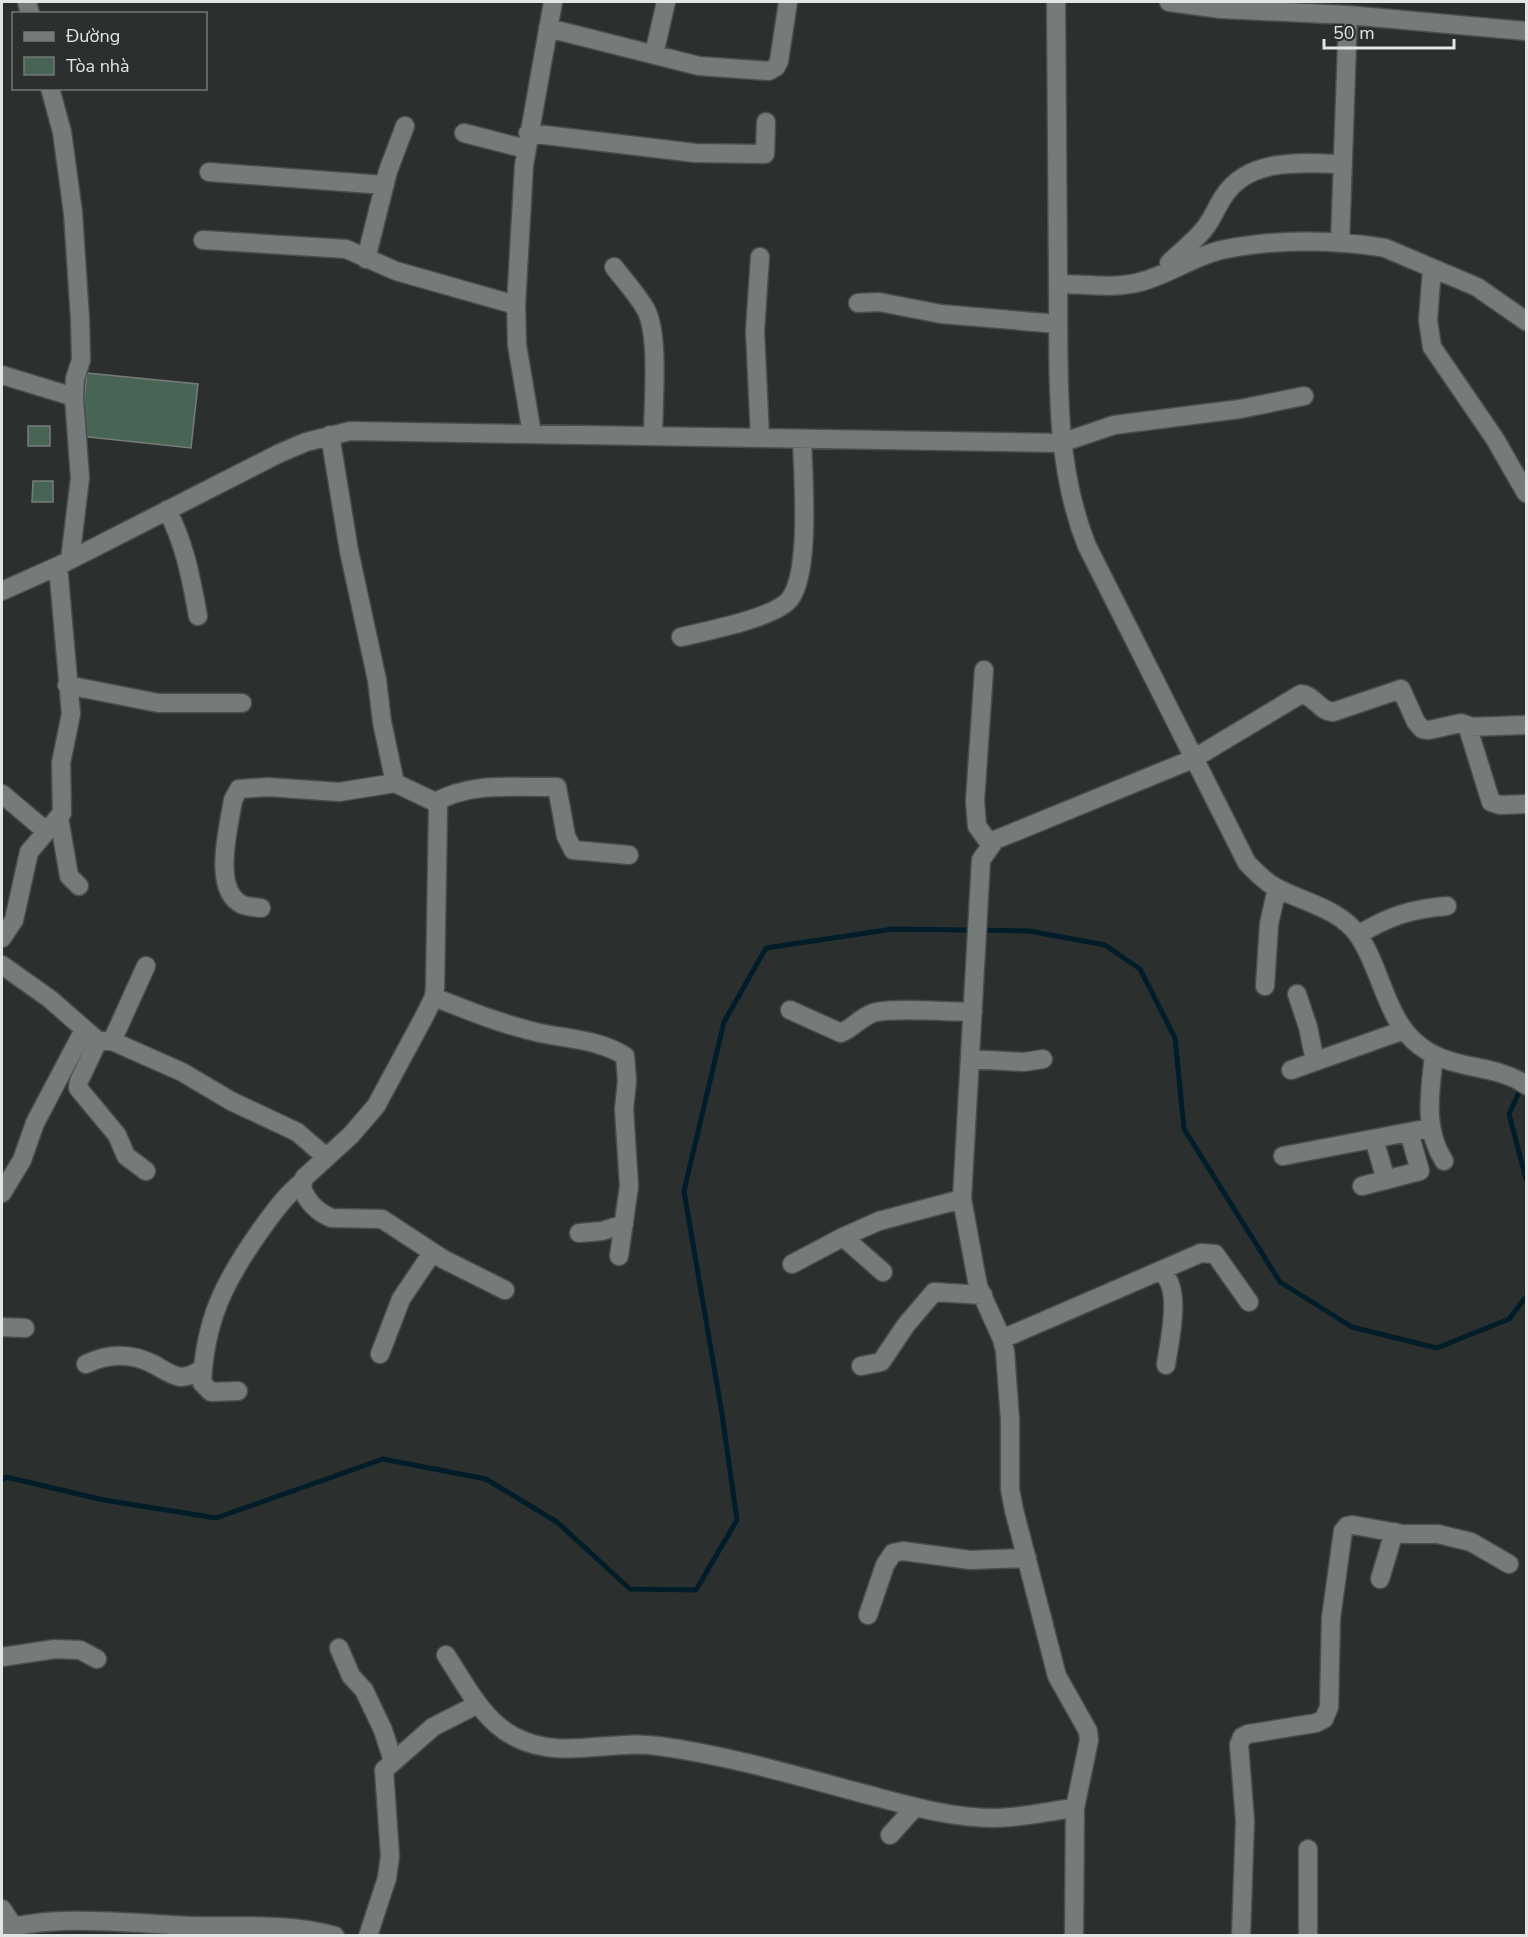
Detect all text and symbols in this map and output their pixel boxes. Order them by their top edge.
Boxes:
legend [12,12,207,90]
scale bar [1324,12,1454,50]
text: 50 m [1333,21,1375,45]
text: Đường [65,24,120,48]
text: Tòa nhà [66,54,130,78]

